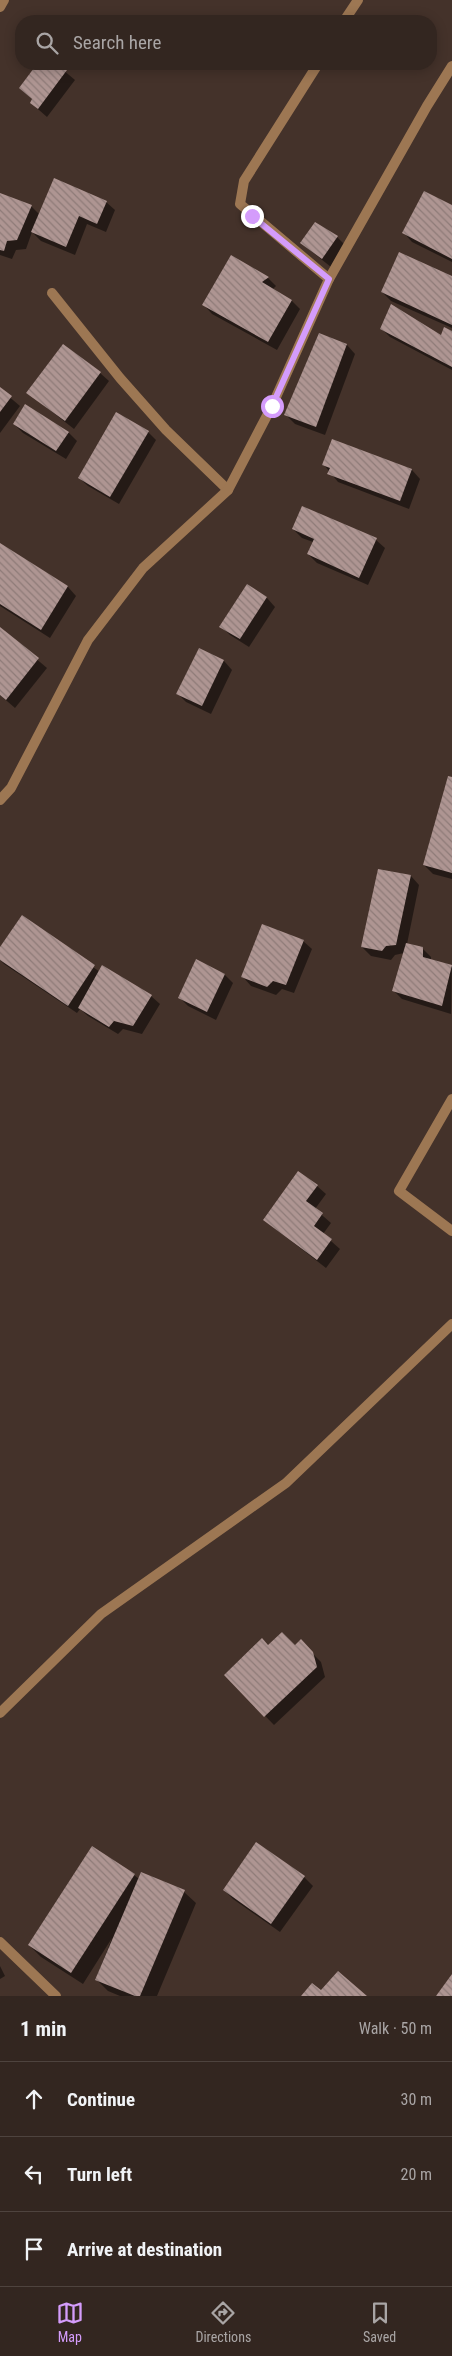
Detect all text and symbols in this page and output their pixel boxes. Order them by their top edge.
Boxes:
search box [15,15,437,70]
icon: search [33,29,61,57]
text: Search here [73,31,161,54]
route end [241,205,264,228]
route start [261,395,284,418]
text: 1 min [20,2017,67,2041]
text: Walk · 50 m [359,2019,432,2038]
icon: ahead [20,2085,48,2113]
text: Continue [67,2088,135,2111]
text: 30 m [400,2090,432,2109]
icon: left [20,2160,48,2188]
text: Turn left [67,2163,132,2186]
text: 20 m [400,2165,432,2184]
icon: arrive [20,2235,48,2263]
text: Arrive at destination [67,2238,222,2261]
tab: Map [56,2299,84,2345]
tab: Directions [195,2299,251,2345]
tab: Saved [363,2299,396,2345]

